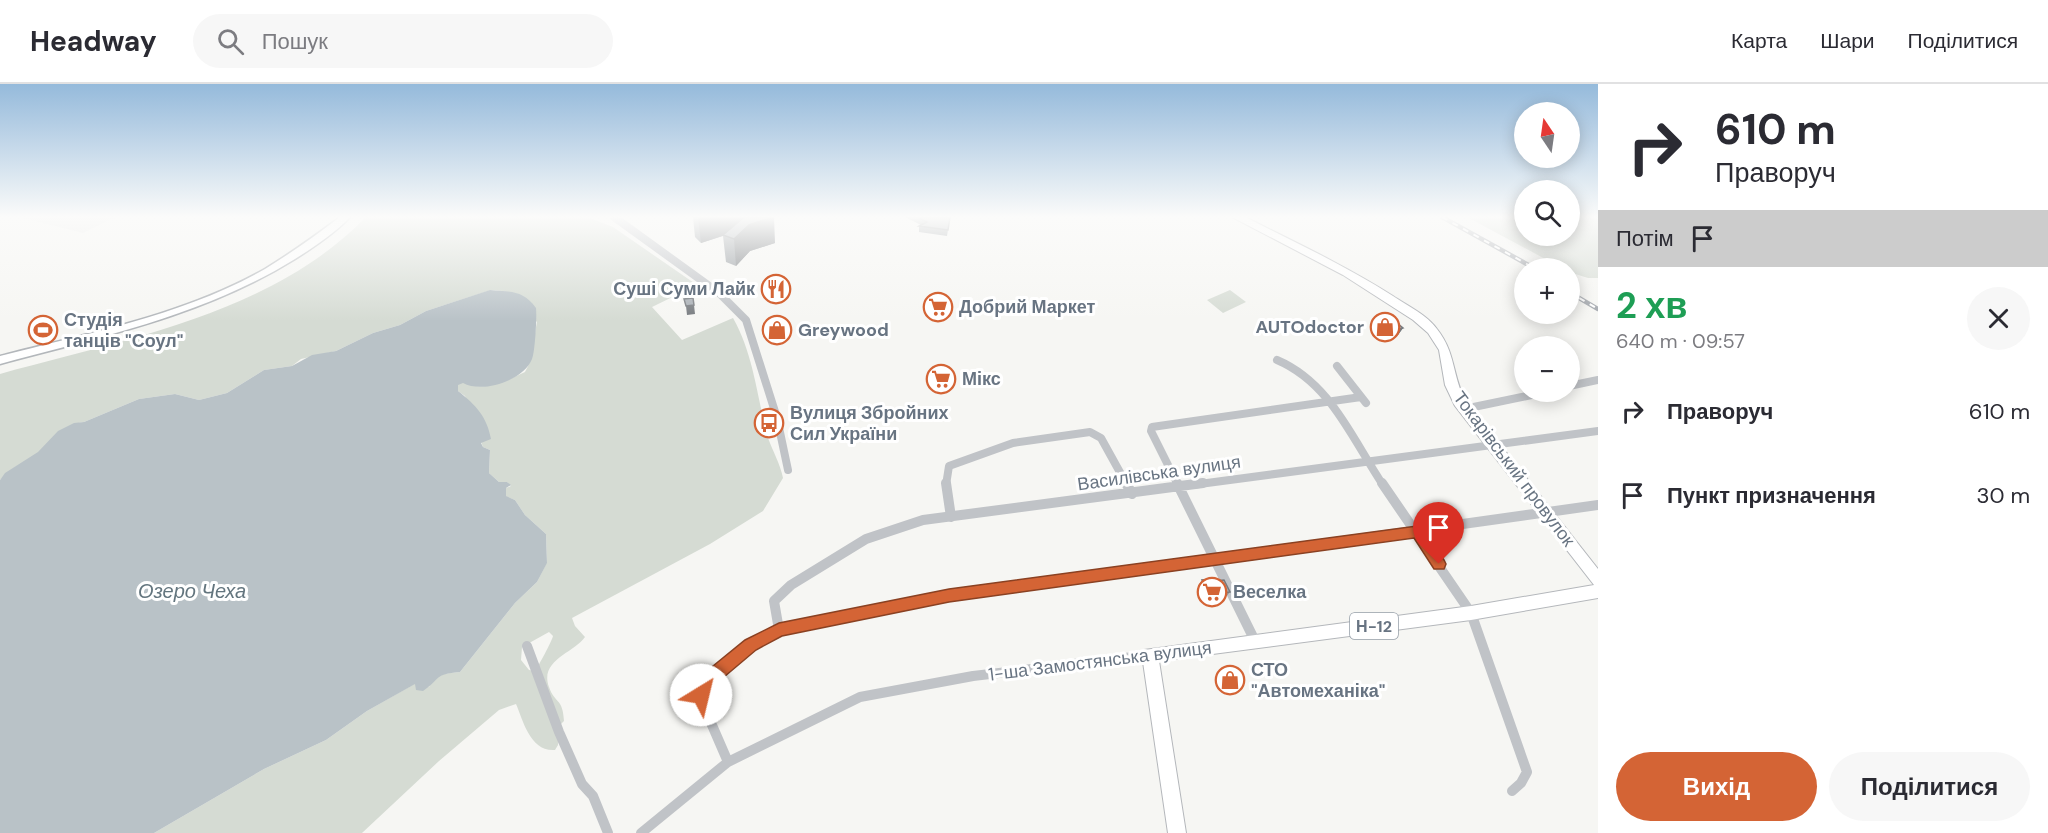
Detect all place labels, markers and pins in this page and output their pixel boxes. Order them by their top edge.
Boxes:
restaurant icon: Суші Суми Лайк [760,273,792,305]
place label: Суші Суми Лайк [613,277,756,301]
supermarket icon: Добрий Маркет [922,291,954,323]
place label: Добрий Маркет [959,295,1096,319]
place label: Студія танців "Соул" [64,308,183,353]
shop icon: AUTOdoctor [1369,311,1401,343]
sports icon: Студія танців "Соул" [27,314,59,346]
shop icon: Greywood [761,314,793,346]
place label: AUTOdoctor [1256,315,1364,339]
place label: Greywood [798,318,889,342]
supermarket icon: Мікс [925,363,957,395]
place label: Мікс [962,367,1001,391]
place label: Вулиця Збройних Сил України [790,401,948,446]
bus stop icon: Вулиця Збройних Сил України [753,407,785,439]
pin [1413,502,1464,564]
supermarket icon: Веселка [1196,576,1228,608]
place label: Веселка [1233,580,1307,604]
place label: СТО "Автомеханіка" [1251,658,1385,703]
shop icon: СТО "Автомеханіка" [1214,664,1246,696]

